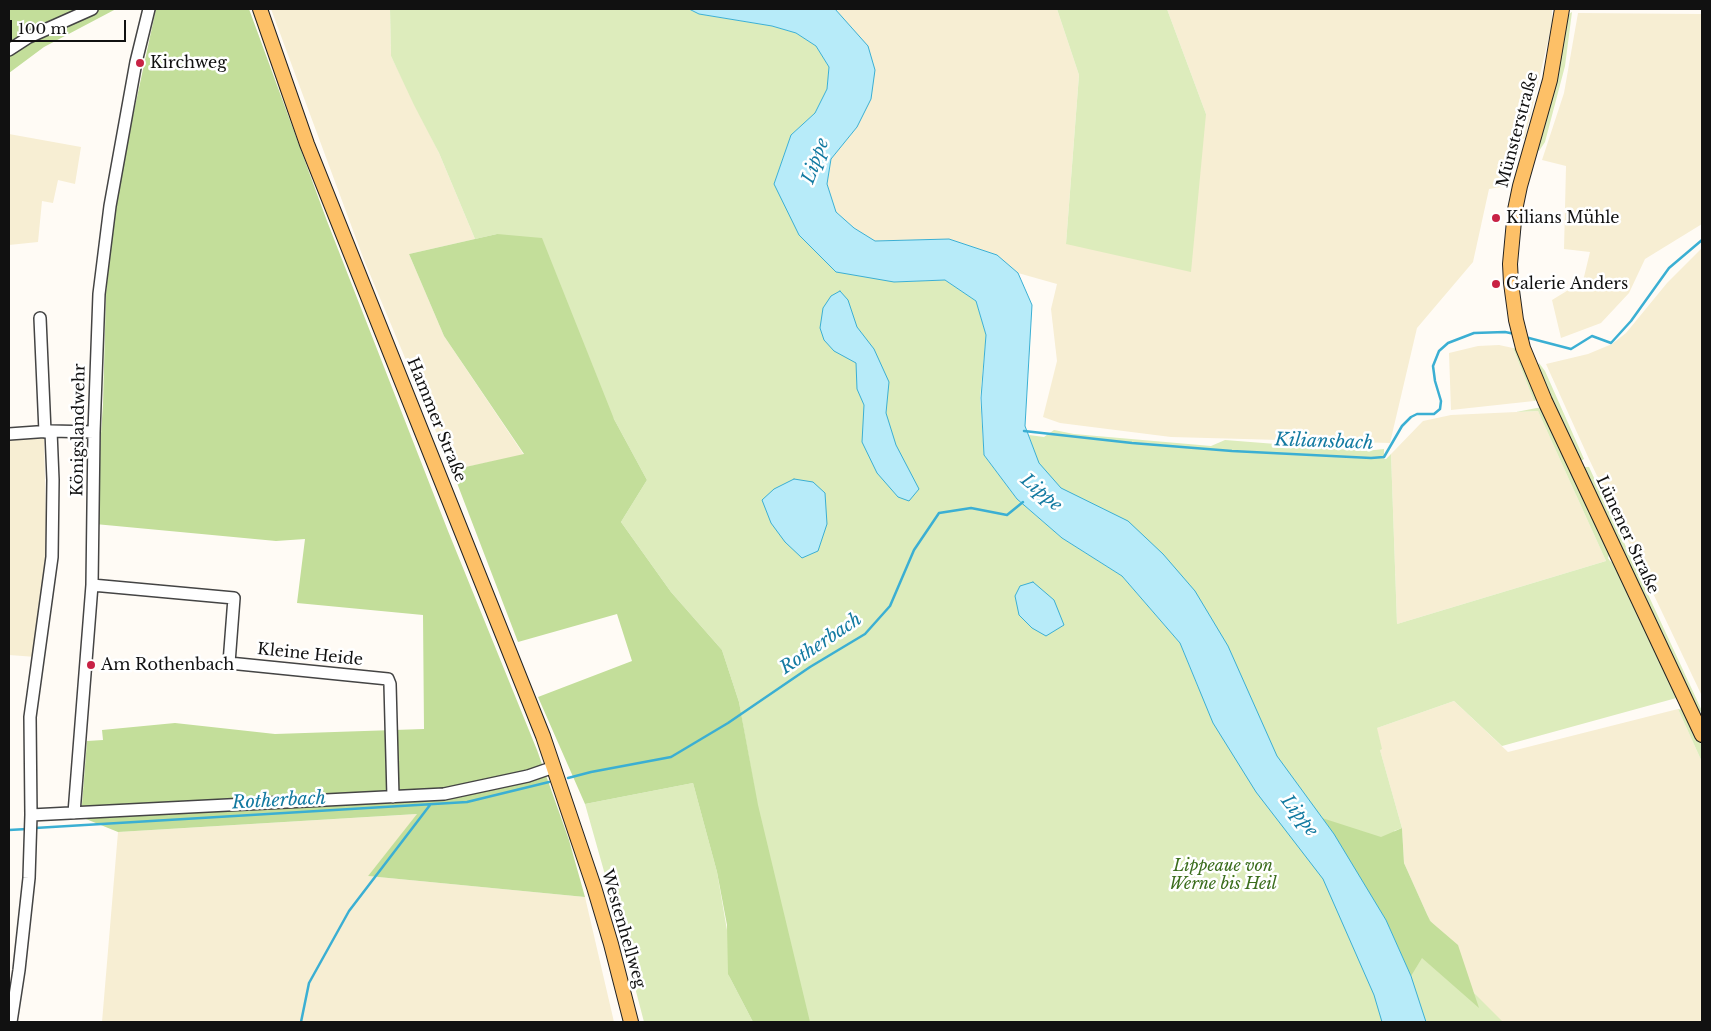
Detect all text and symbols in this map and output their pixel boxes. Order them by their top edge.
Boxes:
scale bar [12,10,129,42]
text: 100 m [18,19,67,38]
place label: Kirchweg [150,53,227,73]
marker: Kirchweg [134,57,146,69]
street label: Münsterstraße [1493,70,1543,190]
water label: Lippe [798,135,834,187]
place label: Kilians Mühle [1506,208,1620,228]
marker: Kilians Mühle [1490,212,1502,224]
place label: Galerie Anders [1506,274,1628,294]
marker: Galerie Anders [1490,278,1502,290]
street label: Hammer Straße [402,355,470,485]
street label: Königslandwehr [68,363,90,497]
water label: Kiliansbach [1274,429,1374,455]
water label: Lippe [1016,470,1066,516]
street label: Lünener Straße [1591,473,1663,597]
water label: Rotherbach [776,609,866,679]
street label: Kleine Heide [256,640,364,670]
place label: Am Rothenbach [101,655,234,675]
marker: Am Rothenbach [85,659,97,671]
water label: Rotherbach [232,788,326,814]
water label: Lippe [1276,791,1322,841]
park label: Lippeaue von Werne bis Heil [1169,856,1277,894]
street label: Westenhellweg [597,867,649,991]

